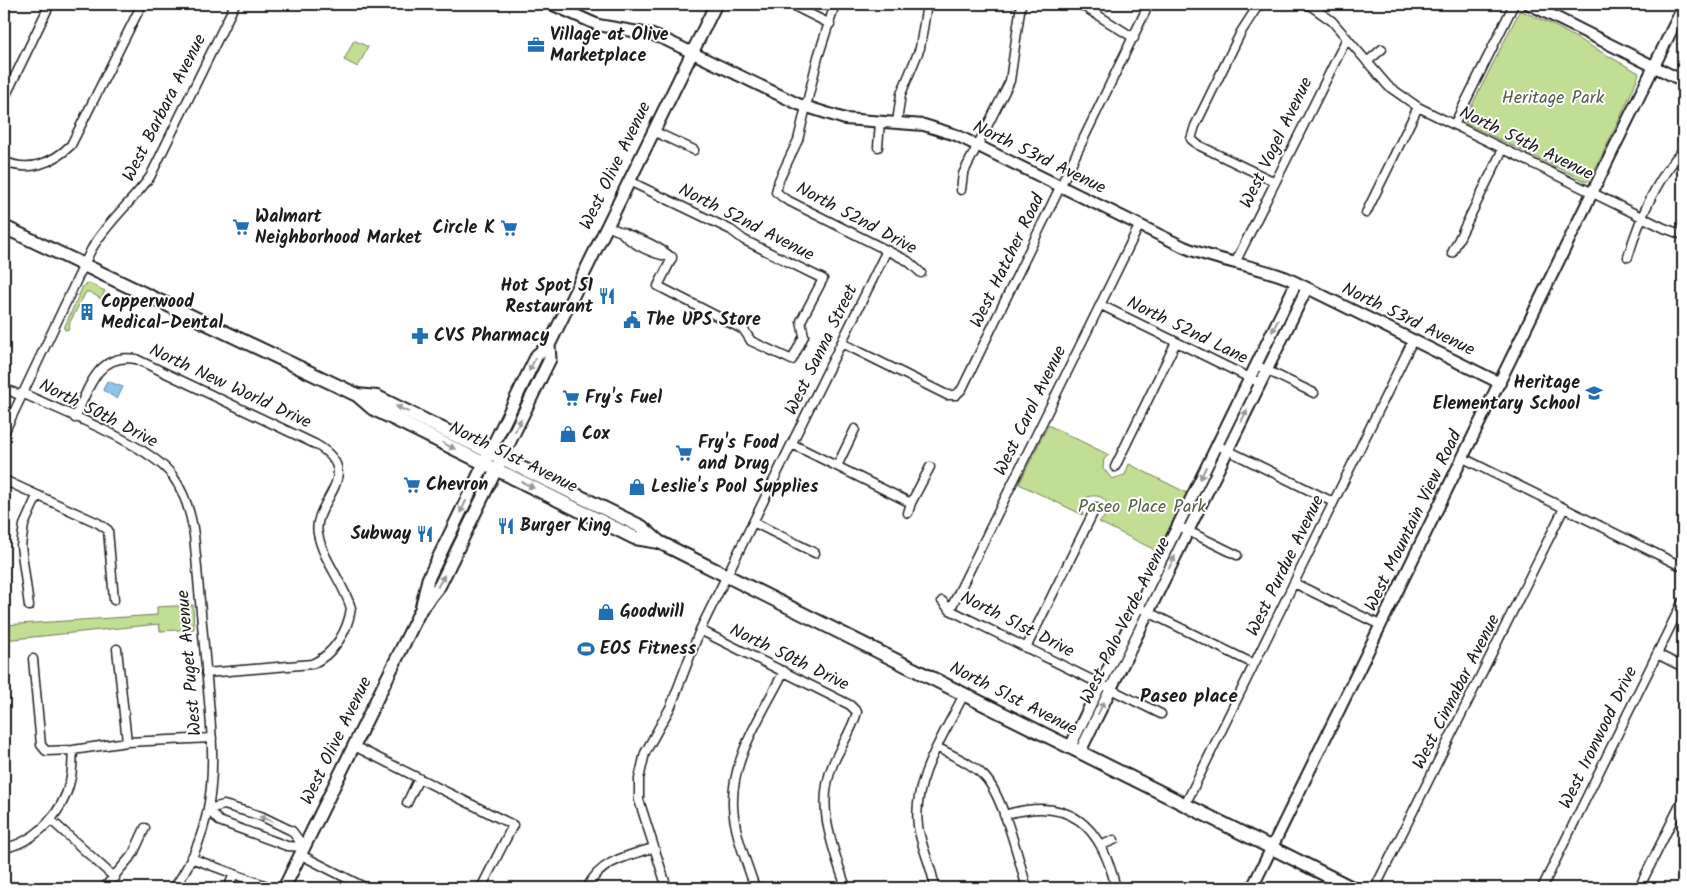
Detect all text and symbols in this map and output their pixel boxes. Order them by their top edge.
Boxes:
place label: Village at Olive Marketplace [550,21,669,71]
street label: West Barbara Avenue [115,29,215,187]
office icon: Village at Olive Marketplace [526,35,546,55]
street label: West Vogel Avenue [1233,72,1321,214]
park label: Heritage Park [1502,84,1605,113]
street label: West Olive Avenue [572,97,660,235]
street label: North 54th Avenue [1454,99,1598,189]
street label: North 53rd Avenue [967,113,1111,203]
street label: North 52nd Drive [790,175,922,263]
street label: North 52nd Avenue [673,176,819,270]
street label: West Hatcher Road [963,188,1054,333]
place label: Walmart Neighborhood Market [255,203,423,253]
place label: Circle K [433,214,495,243]
supermarket icon: Walmart Neighborhood Market [231,217,251,237]
supermarket icon: Circle K [499,218,519,238]
place label: Hot Spot 51 Restaurant [501,272,594,322]
street label: North 53rd Avenue [1336,275,1480,365]
street label: West Sanna Street [778,279,867,420]
restaurant icon: Hot Spot 51 Restaurant [597,286,617,306]
place label: Copperwood Medical-Dental [101,288,223,338]
street label: North 52nd Lane [1121,289,1253,373]
building icon: Copperwood Medical-Dental [77,302,97,322]
place label: The UPS Store [646,306,761,335]
public building icon: The UPS Store [622,310,642,330]
one-way arrow [1270,319,1279,334]
place label: CVS Pharmacy [434,322,550,351]
pharmacy icon: CVS Pharmacy [410,326,430,346]
street label: North New World Drive [144,337,316,437]
street label: West Carol Avenue [987,341,1075,481]
one-way arrow [528,358,536,372]
place label: Heritage Elementary School [1433,369,1580,419]
street label: North 50th Drive [33,372,163,456]
school or university icon: Heritage Elementary School [1584,383,1604,403]
place label: Fry's Fuel [585,384,662,413]
supermarket icon: Fry's Fuel [561,388,581,408]
one-way arrow [395,405,409,413]
one-way arrow [1240,409,1248,423]
street label: North 51st Avenue [444,414,582,502]
one-way arrow [514,418,522,433]
place label: Cox [582,420,610,449]
shop icon: Cox [558,424,578,444]
street label: West Mountain View Road [1357,425,1471,617]
place label: Fry's Food and Drug [698,429,779,479]
one-way arrow [442,442,456,450]
supermarket icon: Fry's Food and Drug [674,443,694,463]
one-way arrow [1199,465,1208,480]
place label: Chevron [426,471,488,500]
place label: Leslie's Pool Supplies [651,473,819,502]
supermarket icon: Chevron [402,475,422,495]
shop icon: Leslie's Pool Supplies [627,477,647,497]
one-way arrow [521,481,535,489]
street label: West Purdue Avenue [1239,490,1333,642]
park label: Paseo Place Park [1078,493,1207,522]
one-way arrow [459,500,467,514]
place label: Burger King [520,512,612,541]
restaurant icon: Burger King [496,516,516,536]
place label: Subway [351,520,412,549]
restaurant icon: Subway [415,524,435,544]
street label: West Palo Verde Avenue [1073,532,1179,710]
one-way arrow [1169,555,1177,569]
one-way arrow [437,574,446,588]
street label: North 51st Drive [955,584,1079,666]
street label: West Puget Avenue [169,589,211,737]
place label: Goodwill [620,598,684,627]
shop icon: Goodwill [596,602,616,622]
street label: West Cinnabar Avenue [1405,609,1509,775]
street label: North 50th Drive [724,616,854,700]
place label: EOS Fitness [600,635,697,664]
sports icon: EOS Fitness [576,639,596,659]
street label: North 51st Avenue [944,654,1082,744]
street label: West Ironwood Drive [1552,662,1646,814]
street label: West Olive Avenue [293,672,381,810]
district label: Paseo place [1140,682,1238,712]
one-way arrow [1097,701,1105,715]
one-way arrow [259,814,273,822]

